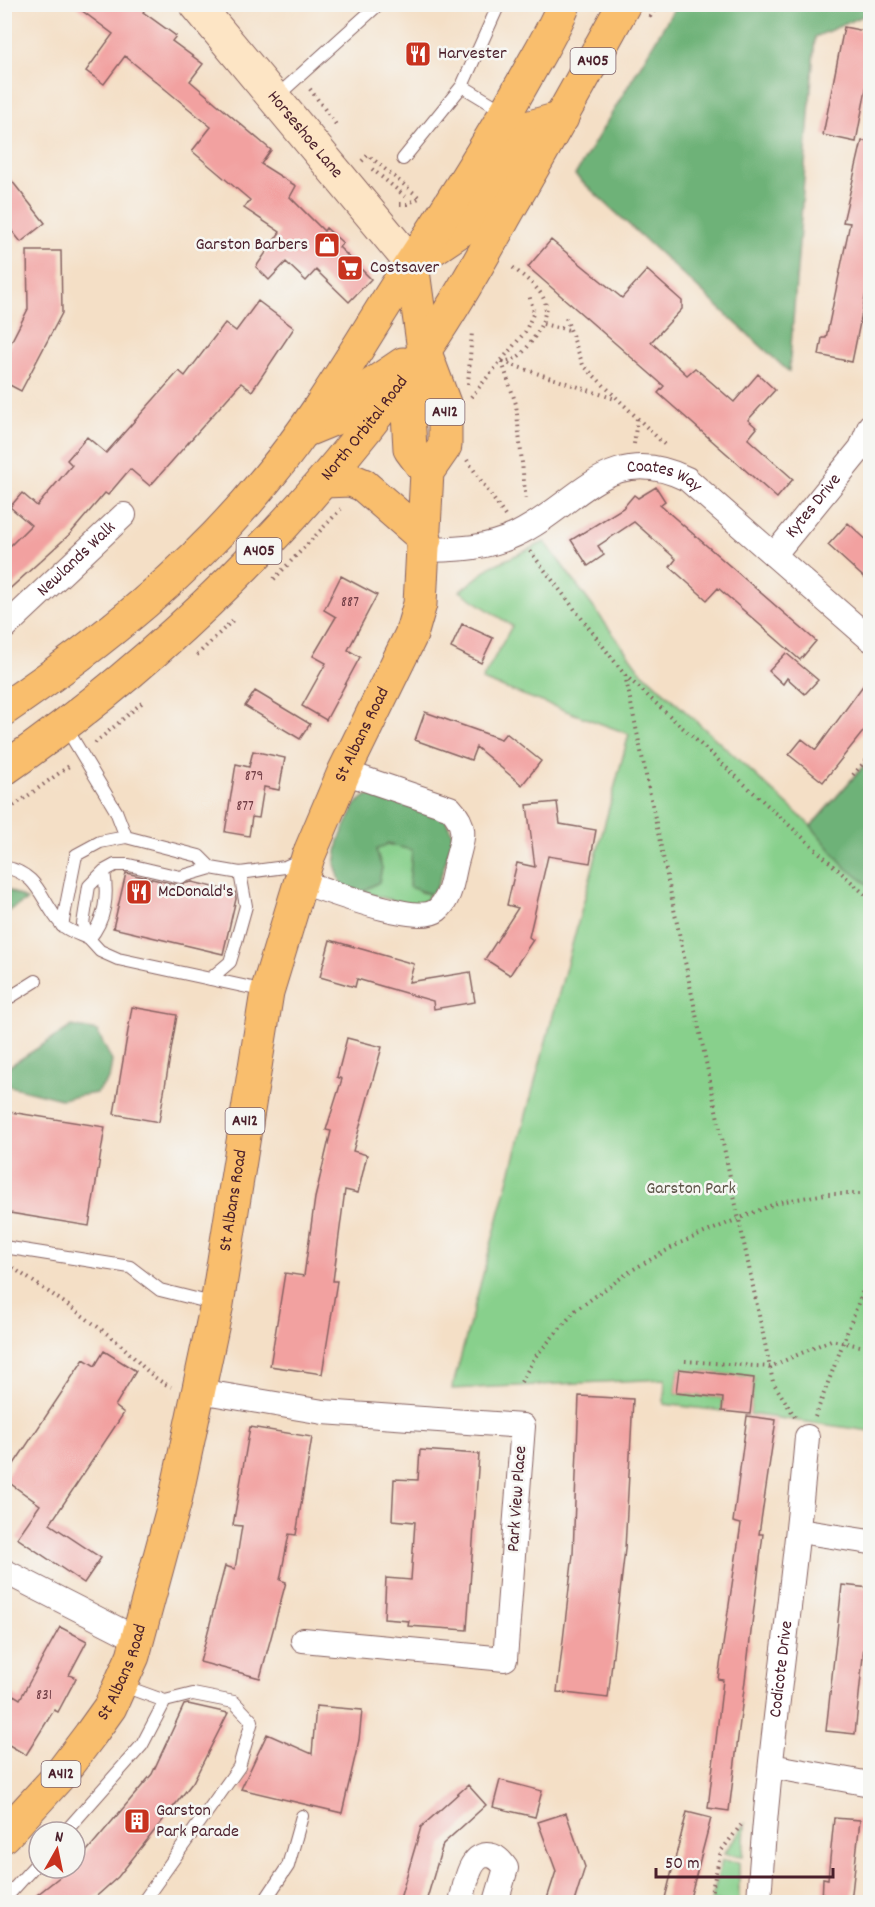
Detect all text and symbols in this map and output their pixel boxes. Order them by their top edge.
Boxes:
restaurant icon: Harvester [403,39,433,69]
place label: Harvester [438,42,507,67]
road number: A405 [570,48,616,74]
street label: Horseshoe Lane [261,85,349,184]
shop icon: Garston Barbers [312,230,342,260]
place label: Garston Barbers [196,233,308,258]
supermarket icon: Costsaver [335,253,365,283]
place label: Costsaver [370,256,440,281]
street label: North Orbital Road [315,371,414,487]
road number: A412 [426,399,464,425]
street label: Coates Way [625,454,708,499]
street label: Kytes Drive [780,468,848,544]
street label: Newlands Walk [32,516,122,603]
road number: A405 [236,538,282,564]
house number: 887 [341,592,359,614]
street label: St Albans Road [329,683,396,786]
house number: 879 [245,766,263,788]
house number: 877 [236,796,254,818]
restaurant icon: McDonald's [124,877,154,907]
place label: McDonald's [158,880,234,905]
road number: A412 [226,1108,264,1134]
street label: St Albans Road [213,1148,254,1253]
park label: Garston Park [646,1177,736,1202]
street label: Park View Place [502,1445,534,1553]
street label: Codicote Drive [763,1619,800,1719]
street label: St Albans Road [91,1622,154,1726]
house number: 831 [36,1685,52,1707]
road number: A412 [42,1761,80,1787]
place label: Garston Park Parade [156,1799,239,1845]
building icon: Garston Park Parade [122,1806,152,1836]
north arrow [27,1820,87,1880]
text: N [53,1826,65,1850]
scale bar [656,1841,833,1879]
text: 50 m [665,1852,700,1877]

